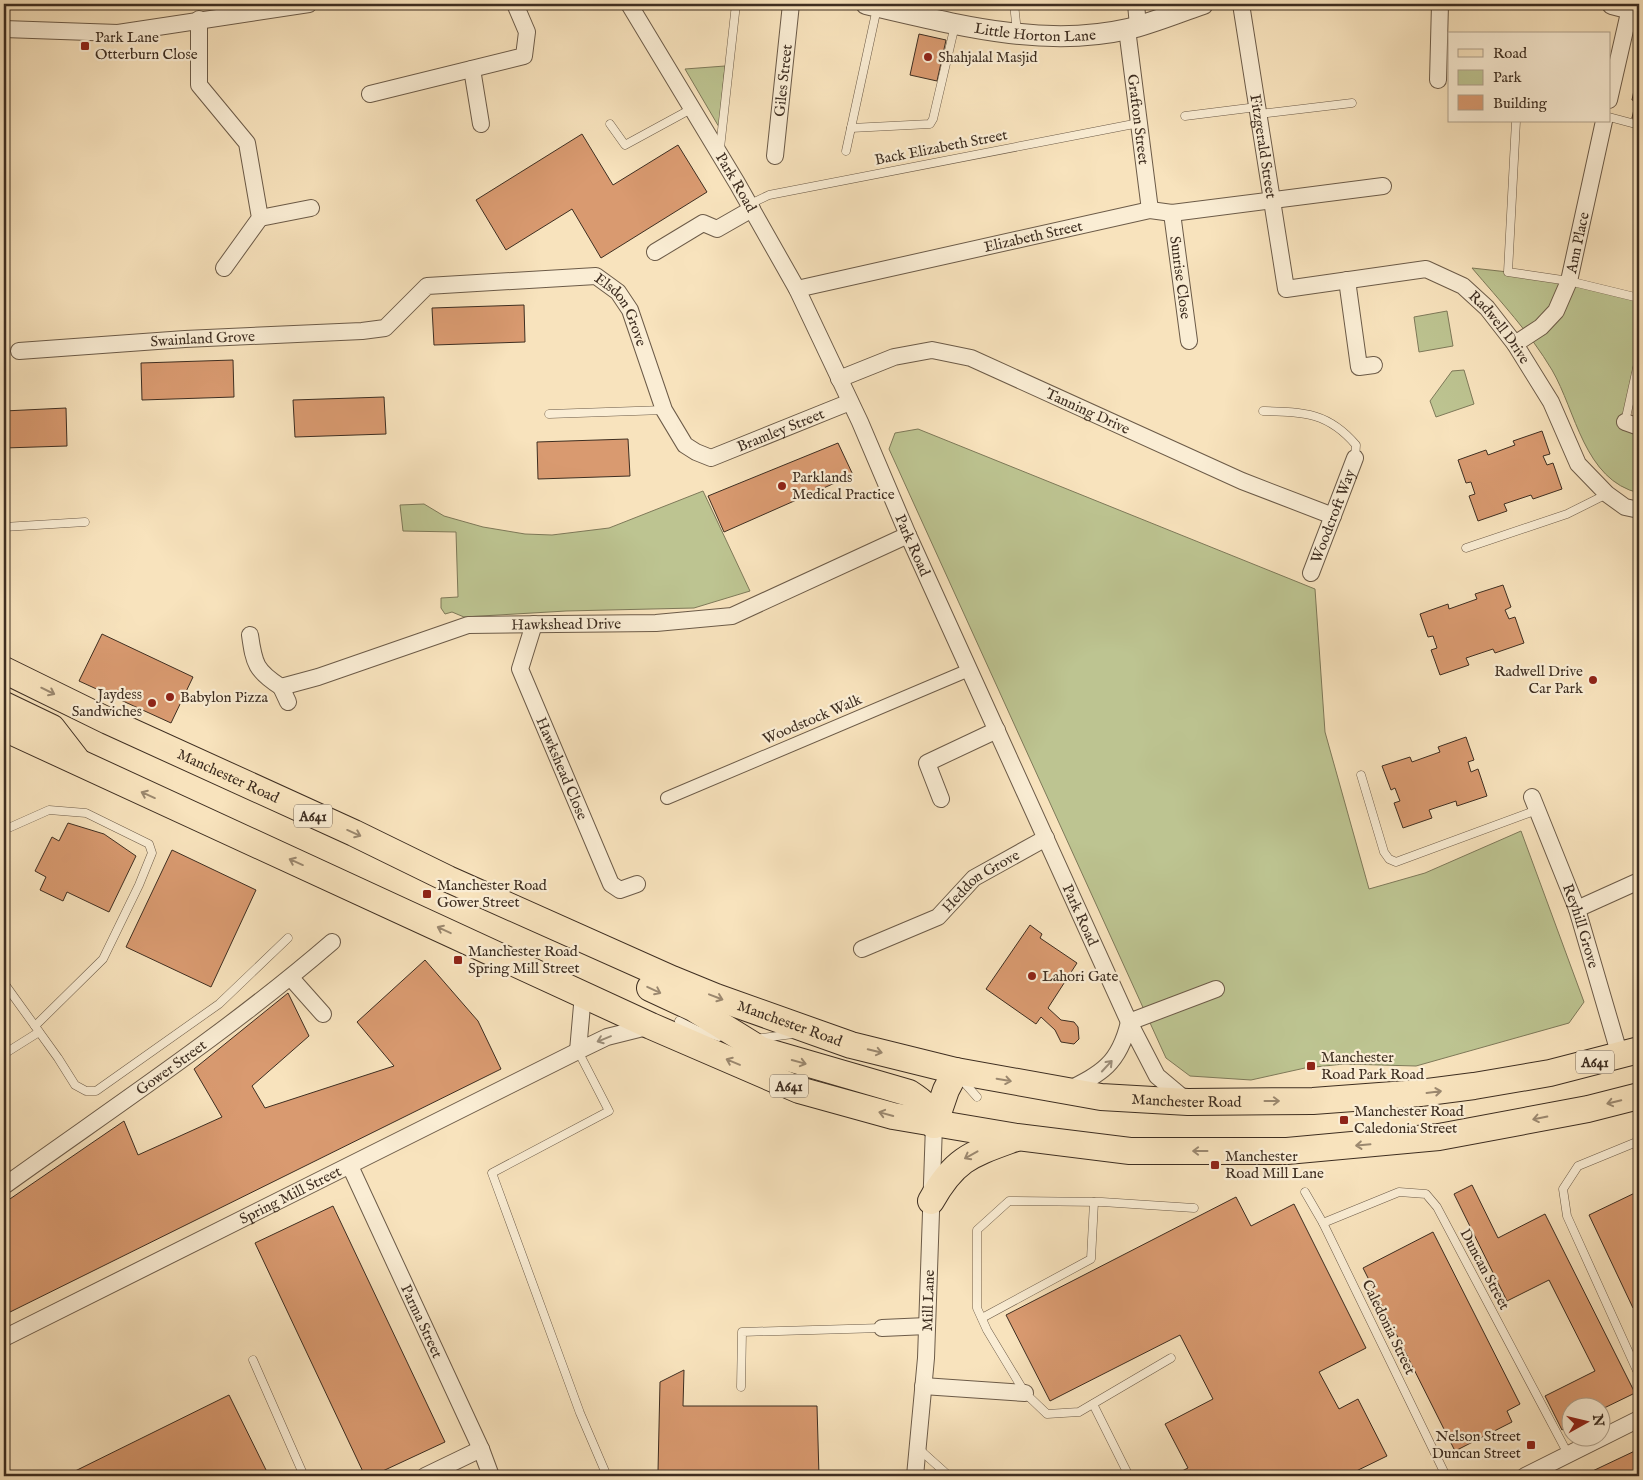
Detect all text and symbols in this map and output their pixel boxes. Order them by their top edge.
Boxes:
street label: Little Horton Lane [973,19,1097,46]
place label: Park Lane Otterburn Close [95,28,198,64]
legend [1448,32,1610,122]
marker: Park Lane Otterburn Close [79,40,91,52]
street label: Giles Street [770,43,797,118]
text: Road [1493,44,1528,63]
place label: Shahjalal Masjid [938,48,1038,67]
marker: Shahjalal Masjid [922,51,934,63]
text: Park [1493,68,1523,87]
street label: Grafton Street [1123,73,1153,166]
street label: Fitzgerald Street [1245,93,1281,200]
text: Building [1493,94,1548,113]
street label: Back Elizabeth Street [873,125,1009,170]
street label: Park Road [711,149,761,216]
street label: Ann Place [1562,210,1594,276]
street label: Elizabeth Street [982,216,1084,257]
street label: Sunrise Close [1165,235,1195,320]
street label: Elsdon Grove [591,269,651,349]
street label: Radwell Drive [1464,287,1534,368]
street label: Swainland Grove [150,327,255,351]
street label: Tanning Drive [1042,384,1133,439]
street label: Bramley Street [734,404,827,457]
street label: Woodcroft Way [1307,466,1360,566]
place label: Parklands Medical Practice [792,468,895,504]
marker: Parklands Medical Practice [776,480,788,492]
street label: Park Road [890,512,935,580]
street label: Hawkshead Drive [511,614,621,635]
place label: Radwell Drive Car Park [1494,662,1584,698]
marker: Radwell Drive Car Park [1587,674,1599,686]
place label: Jaydess Sandwiches [72,685,142,721]
one-way arrow [40,686,55,696]
place label: Babylon Pizza [180,688,268,707]
street label: Woodstock Walk [760,690,866,749]
marker: Babylon Pizza [164,691,176,703]
marker: Jaydess Sandwiches [146,697,158,709]
street label: Hawkshead Close [531,714,592,823]
street label: Manchester Road [174,745,283,808]
one-way arrow [141,790,156,799]
road number: A641 [294,804,332,828]
one-way arrow [346,829,361,839]
street label: Heddon Grove [938,846,1023,917]
one-way arrow [289,857,304,866]
place label: Manchester Road Gower Street [437,876,548,912]
street label: Park Road [1058,881,1103,950]
street label: Reyhill Grove [1558,881,1603,971]
marker: Manchester Road Gower Street [421,888,433,900]
one-way arrow [436,924,451,934]
place label: Manchester Road Spring Mill Street [468,942,580,978]
marker: Manchester Road Spring Mill Street [452,954,464,966]
place label: Lahori Gate [1042,967,1118,986]
marker: Lahori Gate [1026,970,1038,982]
one-way arrow [646,986,661,996]
one-way arrow [708,993,724,1002]
street label: Manchester Road [735,996,846,1051]
one-way arrow [597,1035,612,1045]
street label: Gower Street [132,1036,211,1100]
one-way arrow [867,1047,883,1056]
place label: Manchester Road Park Road [1321,1048,1425,1084]
road number: A641 [1576,1050,1614,1074]
one-way arrow [726,1056,741,1066]
one-way arrow [791,1058,807,1067]
one-way arrow [1101,1060,1113,1072]
marker: Manchester Road Park Road [1305,1060,1317,1072]
road number: A641 [770,1074,808,1098]
one-way arrow [996,1075,1012,1085]
one-way arrow [1426,1086,1442,1096]
street label: Manchester Road [1131,1090,1243,1112]
one-way arrow [1264,1096,1280,1106]
one-way arrow [1606,1098,1622,1107]
place label: Manchester Road Caledonia Street [1354,1102,1465,1138]
one-way arrow [879,1109,895,1118]
marker: Manchester Road Caledonia Street [1338,1114,1350,1126]
one-way arrow [1533,1114,1549,1123]
one-way arrow [1355,1140,1371,1150]
one-way arrow [1193,1146,1209,1156]
place label: Manchester Road Mill Lane [1225,1147,1324,1183]
one-way arrow [964,1150,979,1160]
marker: Manchester Road Mill Lane [1209,1159,1221,1171]
street label: Spring Mill Street [236,1162,345,1229]
street label: Duncan Street [1455,1225,1514,1313]
street label: Mill Lane [918,1269,939,1332]
street label: Caledonia Street [1357,1277,1420,1378]
street label: Parma Street [396,1281,447,1361]
north arrow [1560,1398,1610,1448]
text: N [1588,1412,1608,1428]
place label: Nelson Street Duncan Street [1432,1427,1521,1463]
marker: Nelson Street Duncan Street [1525,1439,1537,1451]

